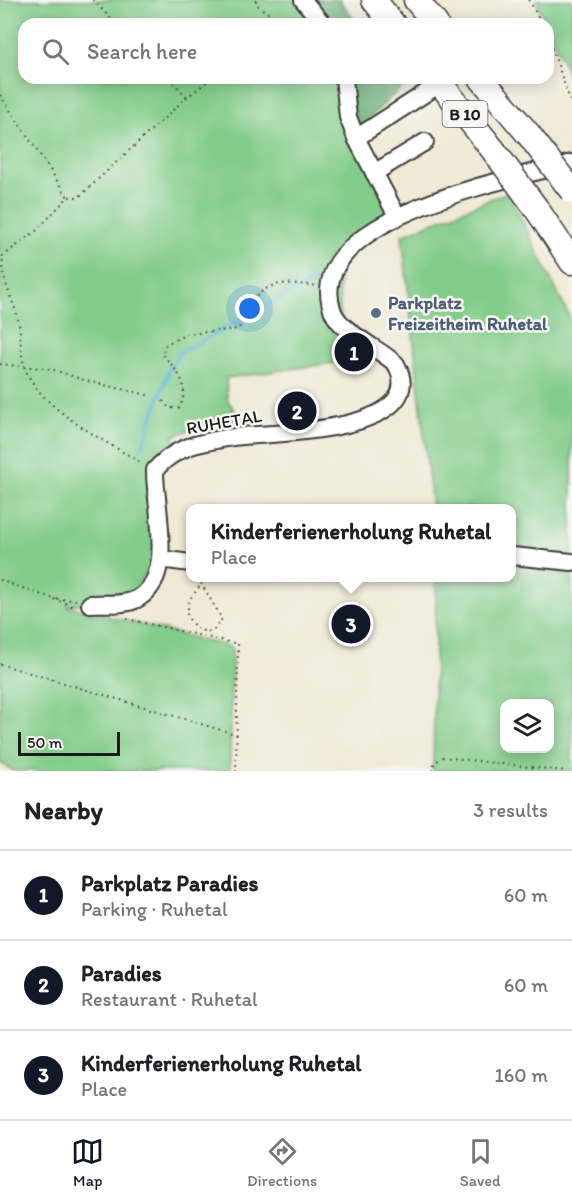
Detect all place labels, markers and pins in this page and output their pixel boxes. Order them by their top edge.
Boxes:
place label: Parkplatz Freizeitheim Ruhetal [388,292,548,335]
marker: Parkplatz Freizeitheim Ruhetal [369,306,383,320]
pin: 1 [334,330,374,374]
pin: 2 [278,388,316,434]
pin: 3 [332,602,370,646]

